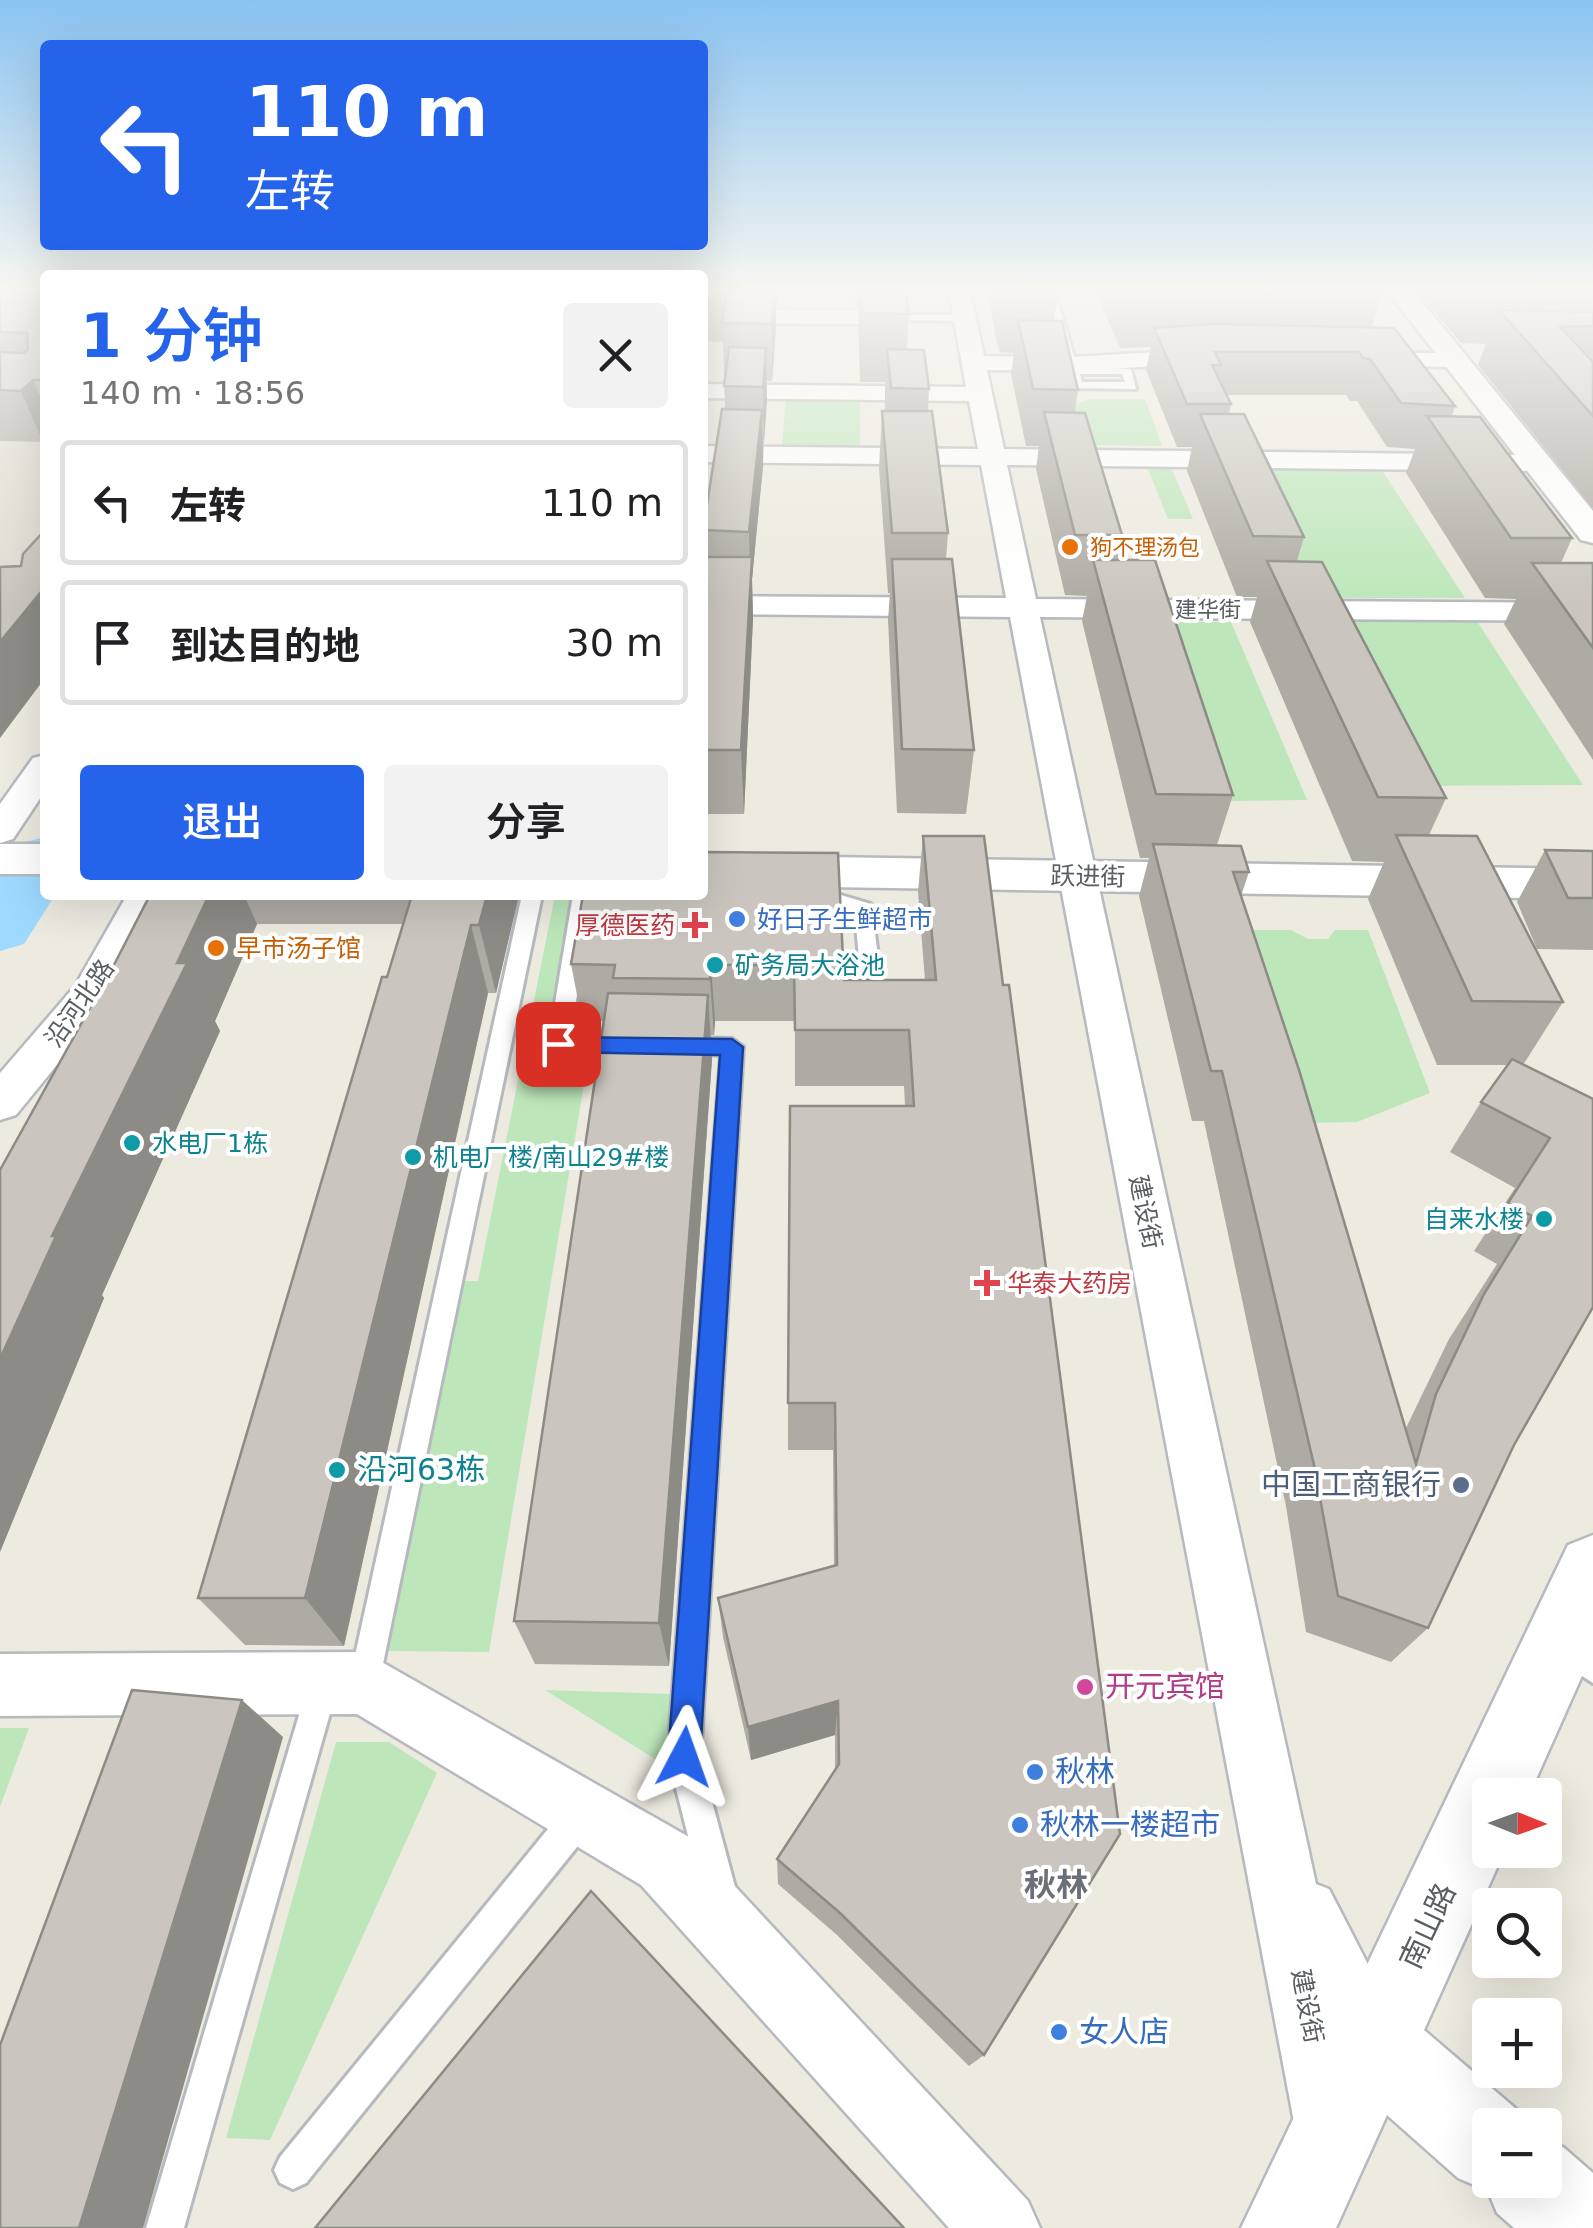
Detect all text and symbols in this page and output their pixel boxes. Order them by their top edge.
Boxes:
text: 110 m [245,71,488,153]
icon: left [80,80,210,210]
text: 左转 [245,165,335,218]
text: 1 分钟 [80,301,263,371]
button: close [563,303,668,408]
text: 140 m · 18:56 [80,374,305,412]
icon: left [85,475,140,530]
text: 110 m [541,481,663,525]
text: 左转 [170,484,246,528]
place label: 狗不理汤包 [1090,535,1200,560]
marker: 狗不理汤包 [1059,536,1081,558]
street label: 建华街 [1175,597,1241,622]
icon: arrive [85,615,140,670]
text: 30 m [566,621,663,665]
text: 到达目的地 [170,624,360,668]
button: 退出 [80,765,364,880]
button: 分享 [384,765,668,880]
street label: 跃进街 [1050,861,1126,892]
place label: 好日子生鲜超市 [757,905,932,934]
marker: 好日子生鲜超市 [726,908,748,930]
place label: 厚德医药 [575,911,675,940]
marker: 厚德医药 [684,914,706,936]
place label: 早市汤子馆 [236,934,361,963]
marker: 早市汤子馆 [205,937,227,959]
place label: 矿务局大浴池 [735,951,885,980]
street label: 沿河北路 [39,954,120,1053]
marker: 矿务局大浴池 [704,954,726,976]
pin [516,1002,601,1087]
icon: arrive [531,1017,586,1072]
place label: 水电厂1栋 [152,1129,268,1158]
marker: 水电厂1栋 [121,1132,143,1154]
place label: 机电厂楼/南山29#楼 [433,1143,669,1172]
marker: 机电厂楼/南山29#楼 [402,1146,424,1168]
street label: 建设街 [1124,1172,1167,1252]
place label: 自来水楼 [1424,1205,1524,1234]
marker: 自来水楼 [1533,1208,1555,1230]
place label: 华泰大药房 [1007,1269,1132,1298]
marker: 华泰大药房 [976,1272,998,1294]
place label: 沿河63栋 [357,1452,485,1487]
marker: 沿河63栋 [326,1459,348,1481]
place label: 中国工商银行 [1261,1467,1441,1502]
marker: 中国工商银行 [1450,1474,1472,1496]
place label: 开元宾馆 [1105,1669,1225,1704]
marker: 开元宾馆 [1074,1676,1096,1698]
position arrow [632,1705,736,1809]
place label: 秋林 [1055,1754,1115,1789]
marker: 秋林 [1024,1761,1046,1783]
north arrow [1472,1778,1562,1868]
map controls [1472,1778,1562,2198]
place label: 秋林一楼超市 [1040,1807,1220,1842]
marker: 秋林一楼超市 [1009,1814,1031,1836]
district label: 秋林 [1024,1866,1088,1904]
street label: 南山路 [1393,1878,1462,1974]
button: search [1472,1888,1562,1978]
street label: 建设街 [1286,1967,1329,2046]
button: + [1472,1998,1562,2088]
place label: 女人店 [1079,2014,1169,2049]
marker: 女人店 [1048,2021,1070,2043]
button: − [1472,2108,1562,2198]

